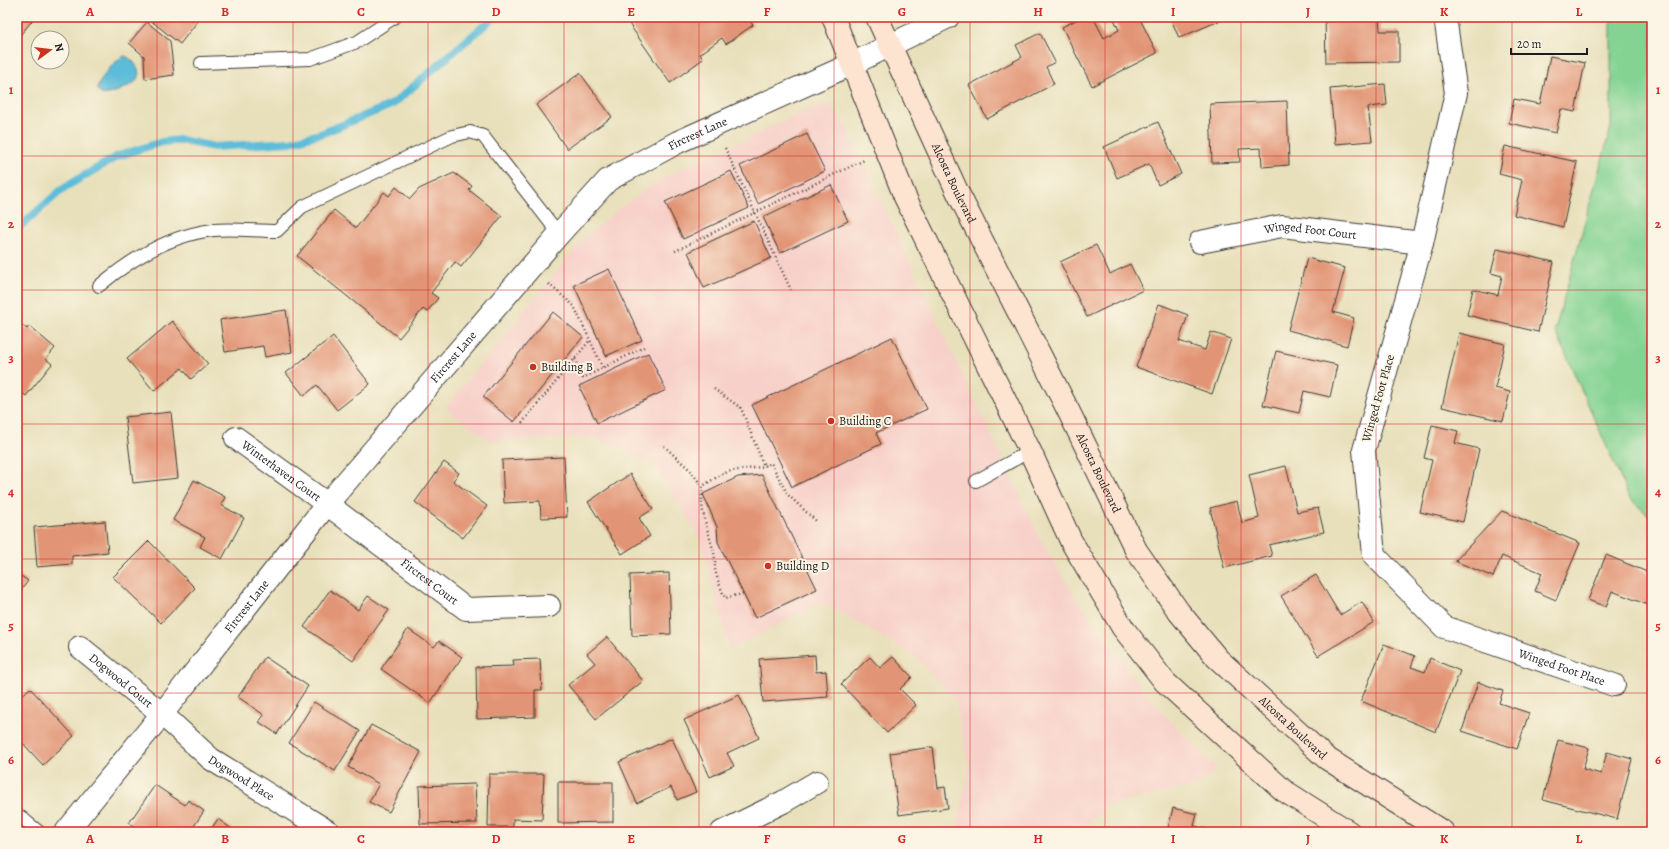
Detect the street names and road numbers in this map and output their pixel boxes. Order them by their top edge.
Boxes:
street label: Fircrest Lane [665,113,730,154]
street label: Alcosta Boulevard [928,140,980,226]
street label: Winged Foot Court [1262,218,1358,243]
street label: Fircrest Lane [427,328,480,386]
street label: Winged Foot Place [1358,352,1398,445]
street label: Alcosta Boulevard [1072,429,1125,516]
street label: Winterhaven Court [238,436,324,505]
street label: Fircrest Court [398,555,462,608]
street label: Fircrest Lane [221,576,273,636]
street label: Winged Foot Place [1516,645,1607,689]
street label: Dogwood Court [86,650,156,711]
street label: Alcosta Boulevard [1255,692,1331,763]
street label: Dogwood Place [205,751,277,804]

